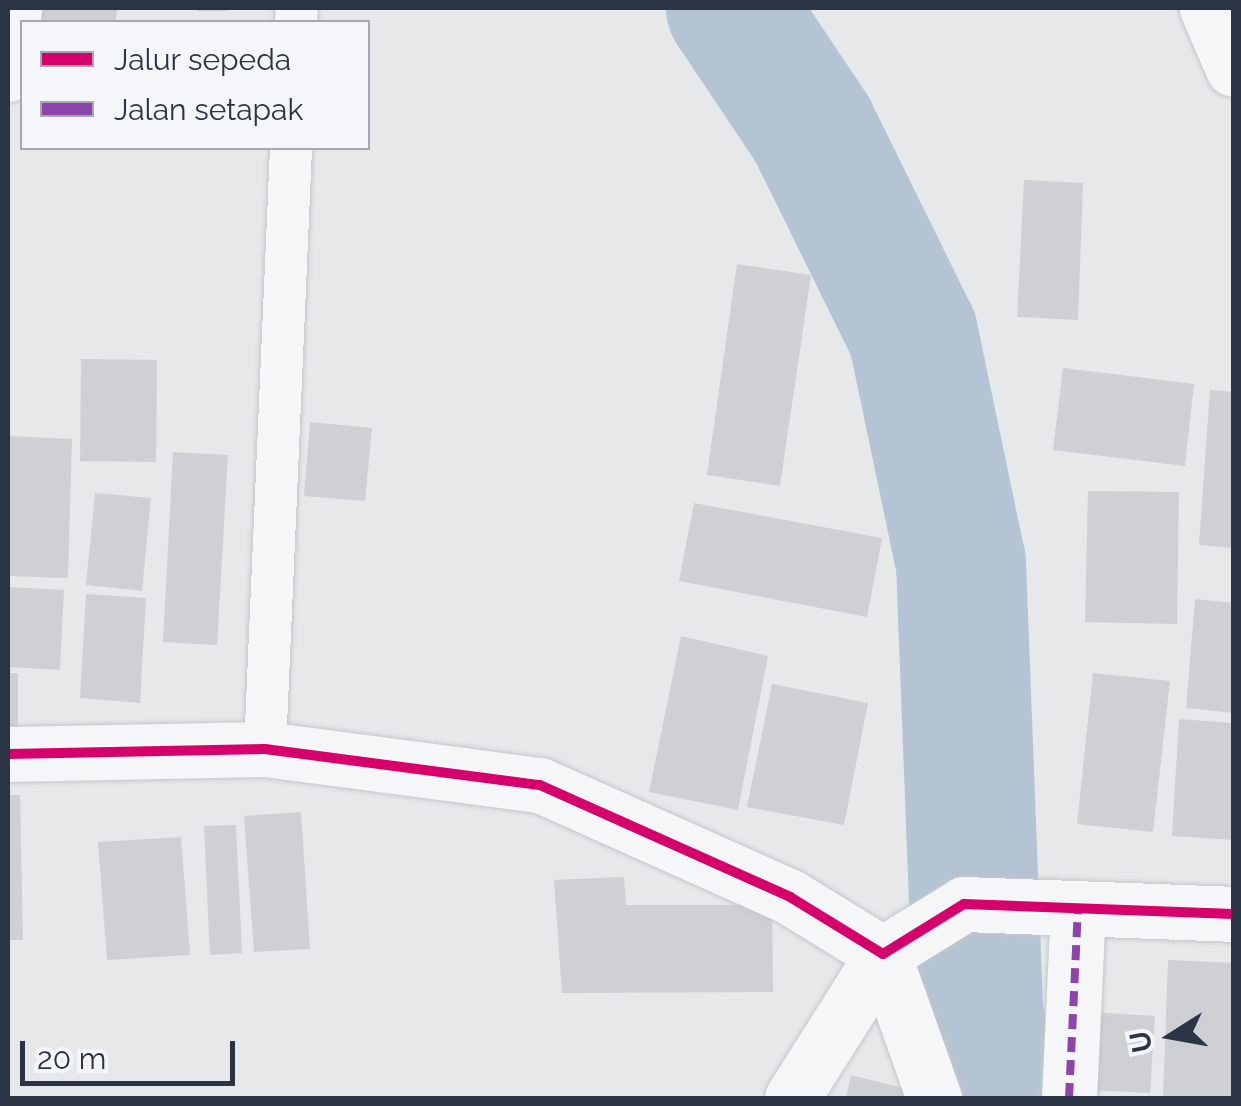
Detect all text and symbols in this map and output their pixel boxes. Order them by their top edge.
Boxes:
legend [20,20,370,150]
text: Jalur sepeda [114,42,291,77]
text: Jalan setapak [114,92,303,127]
north arrow [1121,986,1221,1086]
scale bar [25,1021,240,1083]
text: U [1123,1028,1159,1055]
text: 20 m [37,1041,106,1076]

